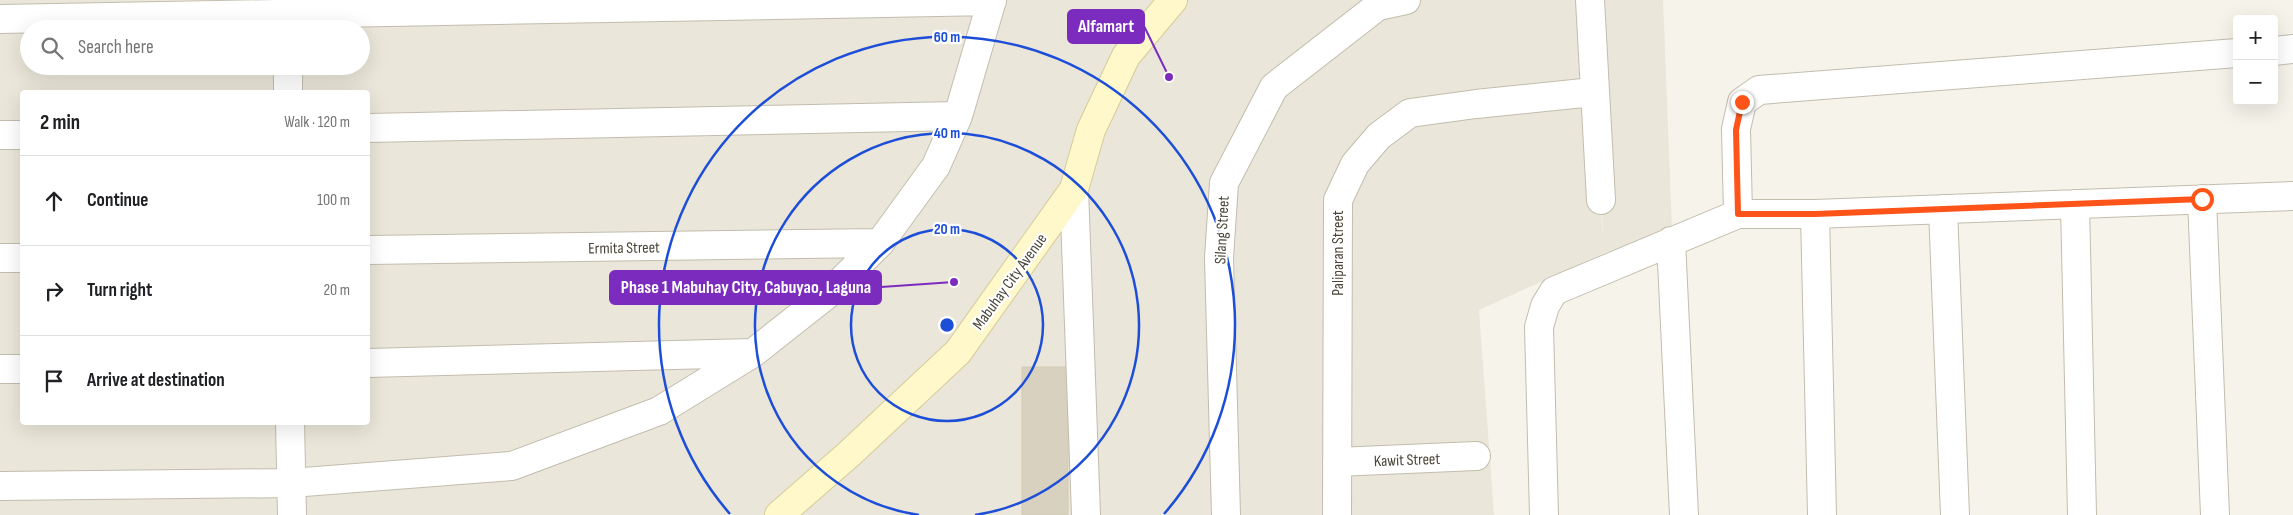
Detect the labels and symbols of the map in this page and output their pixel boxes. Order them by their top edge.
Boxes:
callout: Alfamart [1068,10,1144,43]
text: Alfamart [1077,16,1134,37]
text: 60 m [934,28,960,47]
route end [1731,91,1754,114]
text: 40 m [934,124,960,143]
route start [2191,188,2214,211]
street label: Silang Street [1211,195,1234,265]
street label: Paliparan Street [1329,210,1348,296]
text: 20 m [934,220,960,239]
street label: Mabuhay City Avenue [969,230,1051,334]
street label: Ermita Street [588,238,660,259]
callout: Phase 1 Mabuhay City, Cabuyao, Laguna [610,271,881,304]
text: Phase 1 Mabuhay City, Cabuyao, Laguna [621,277,871,298]
centre of rings [938,316,956,334]
street label: Kawit Street [1374,450,1441,471]

